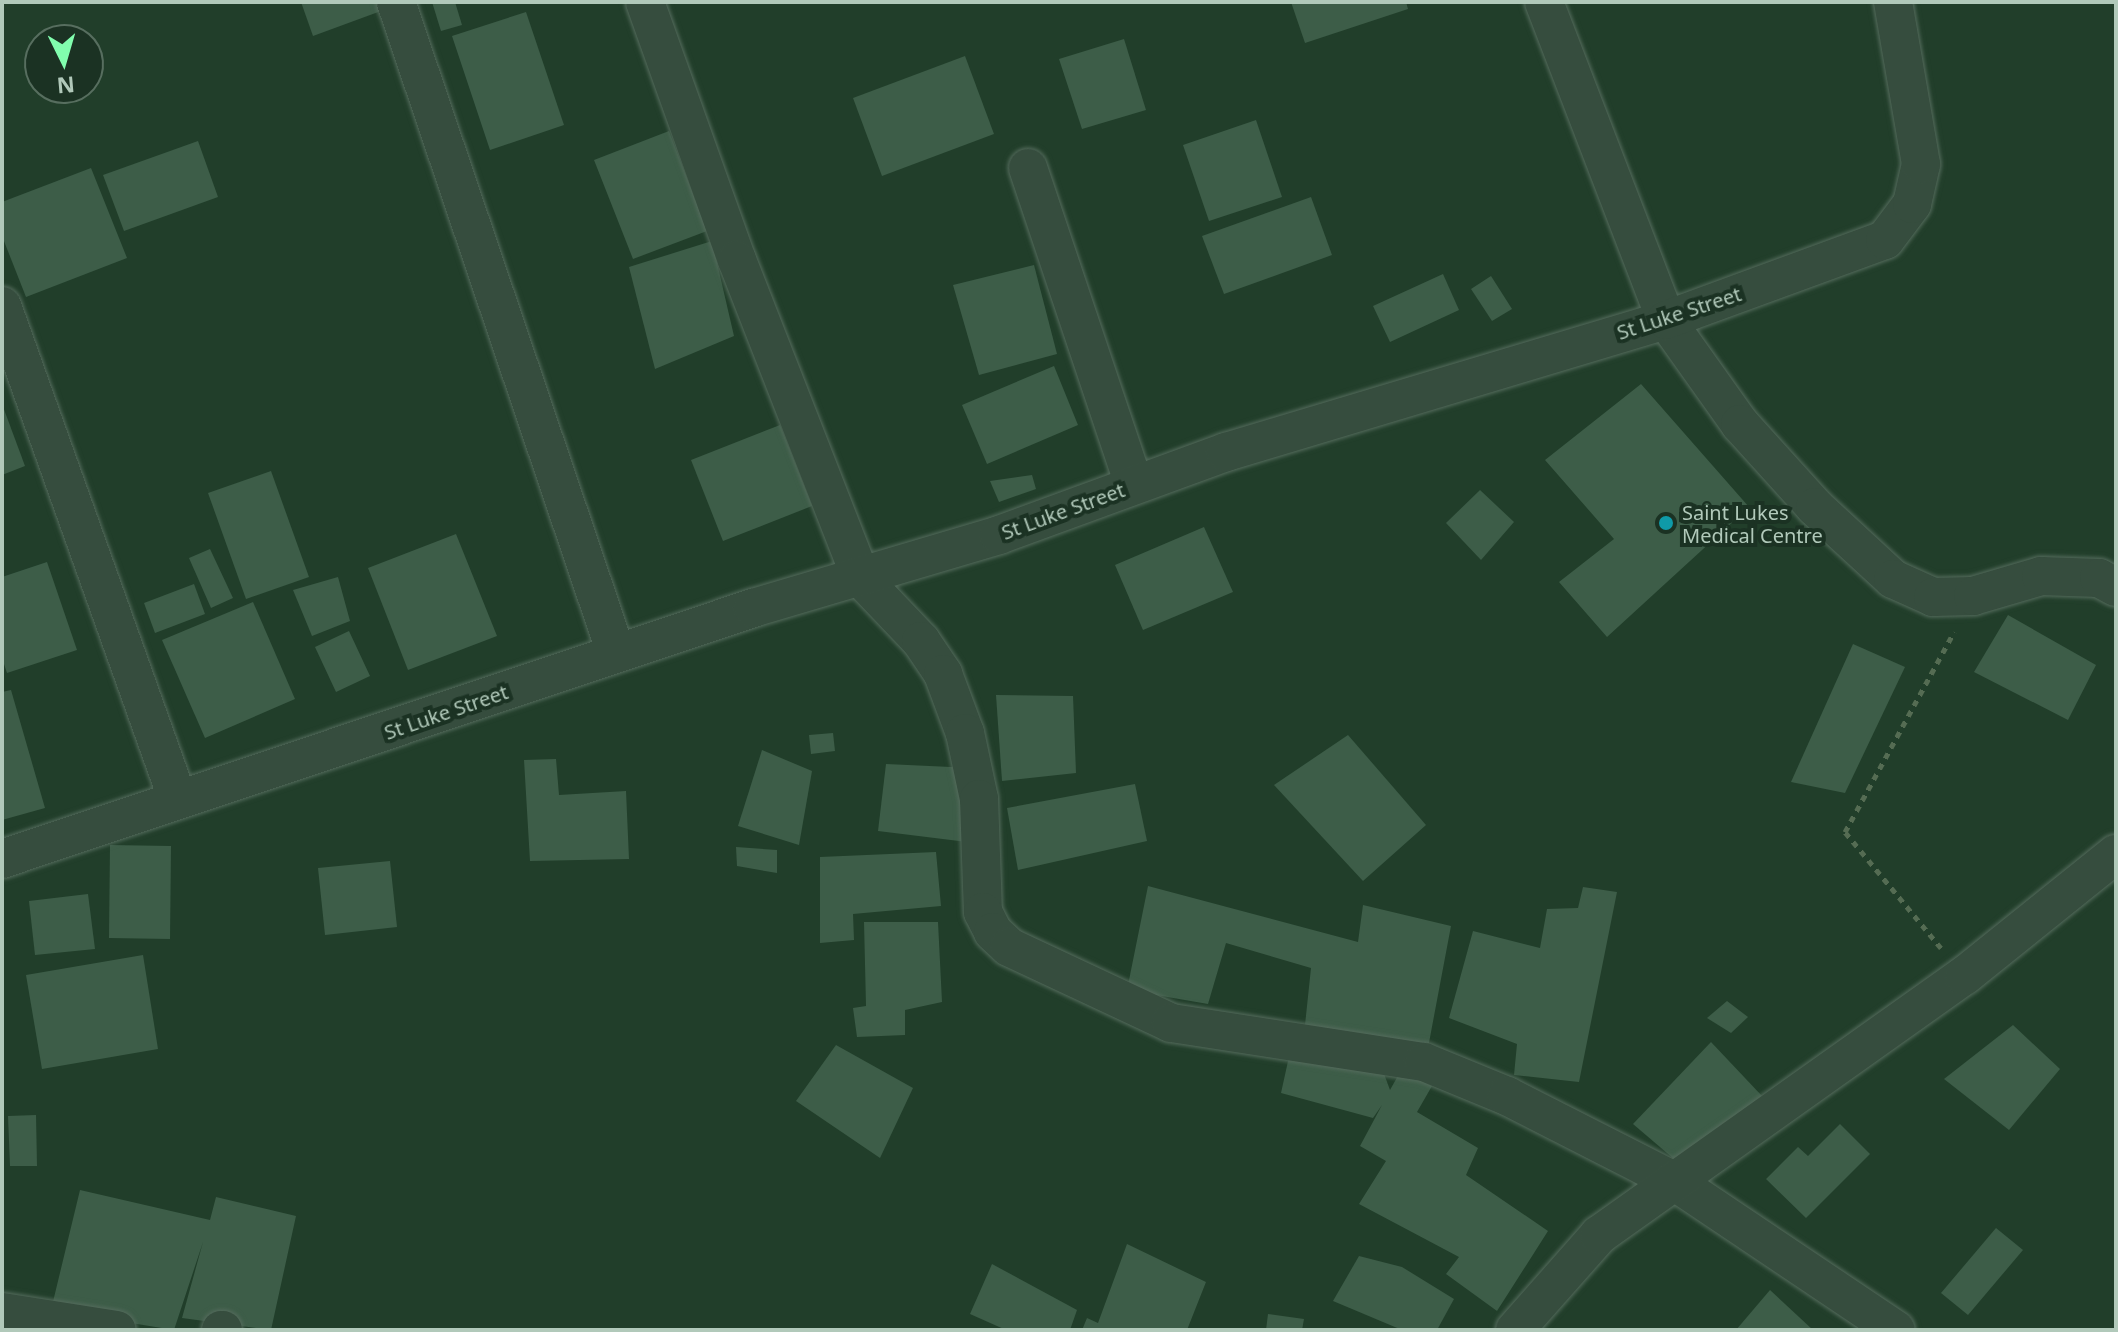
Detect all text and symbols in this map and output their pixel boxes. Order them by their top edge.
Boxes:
north arrow [24,24,104,104]
text: N [56,70,76,102]
street label: St Luke Street [1614,282,1744,344]
street label: St Luke Street [998,478,1128,544]
place label: Saint Lukes Medical Centre [1682,500,1823,547]
marker: Saint Lukes Medical Centre [1657,514,1675,532]
street label: St Luke Street [381,680,511,744]

